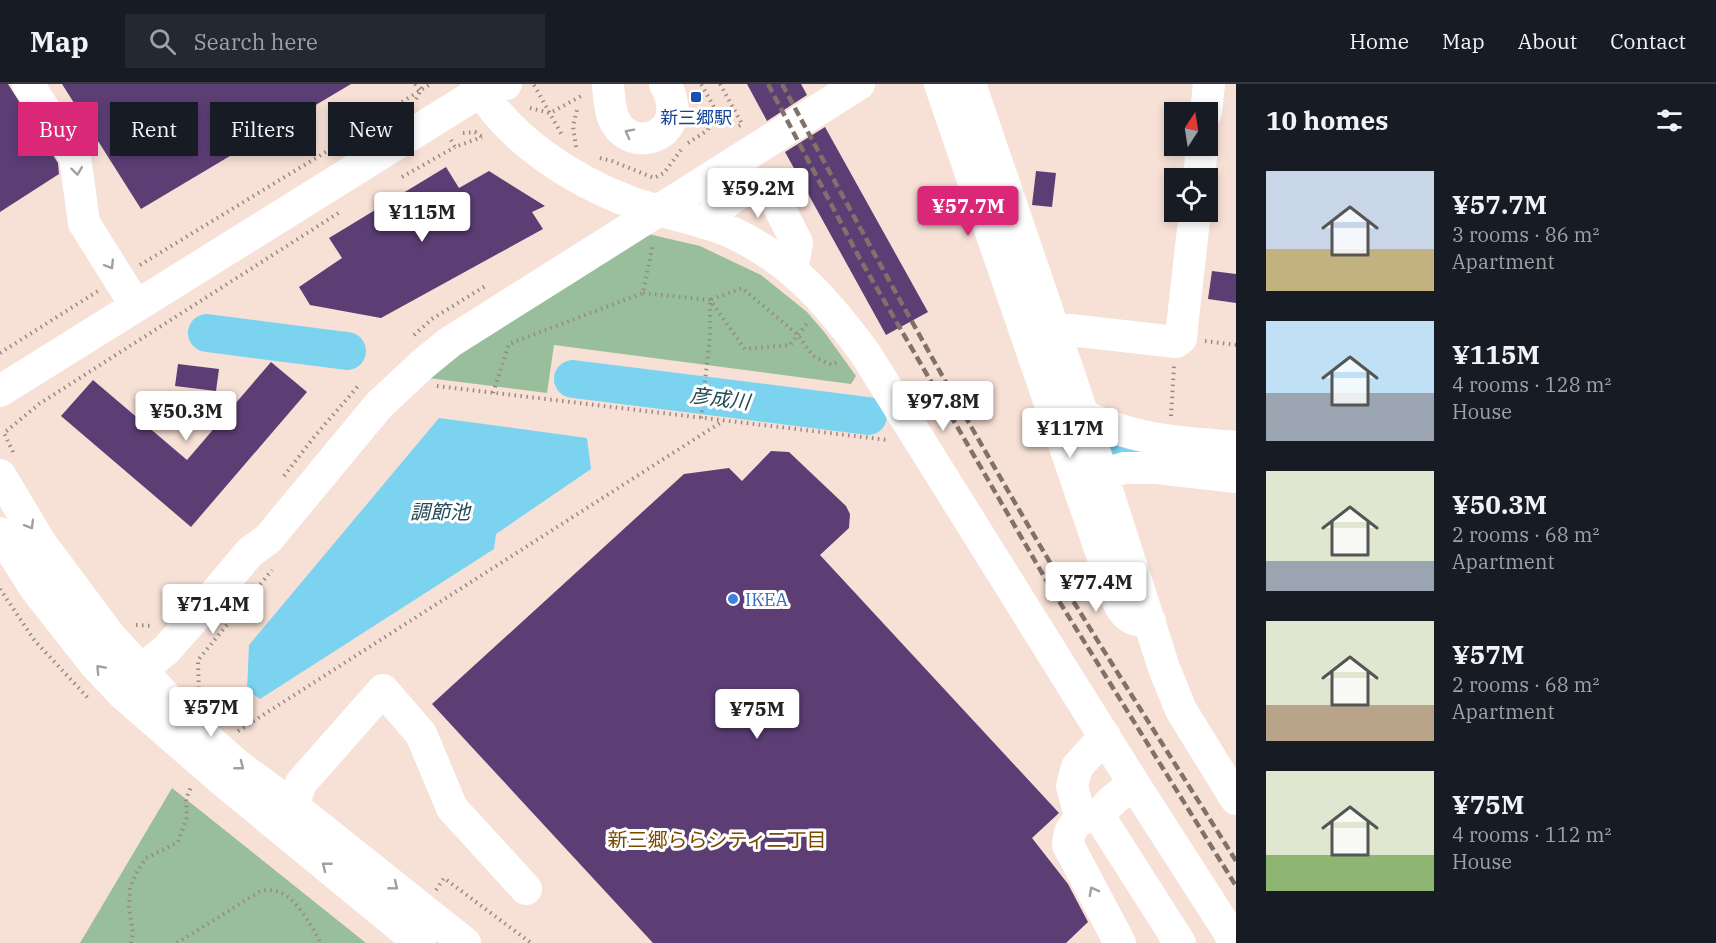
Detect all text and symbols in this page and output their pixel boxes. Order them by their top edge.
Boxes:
search box [125,14,545,68]
text: Map [30,23,89,60]
icon: search [146,25,179,58]
text: Search here [194,27,318,56]
text: Home [1349,27,1409,55]
text: Map [1442,27,1485,55]
text: About [1518,27,1577,55]
text: Contact [1610,27,1686,55]
marker: 新三郷駅 [689,90,703,104]
chip: Buy [18,102,98,156]
chip: Rent [110,102,198,156]
chip: Filters [210,102,316,156]
chip: New [328,102,414,156]
north arrow [1164,102,1218,156]
map controls [1164,102,1218,222]
text: 10 homes [1266,103,1388,137]
icon: filters [1653,104,1686,137]
place label: 新三郷駅 [660,106,732,129]
one-way arrow [625,129,635,140]
one-way arrow [70,166,82,175]
pin: ¥59.2M [709,168,807,219]
button: locate [1164,168,1218,222]
text: ¥59.2M [721,174,795,201]
pin: ¥57.7M [919,186,1017,237]
text: ¥57.7M [1452,187,1547,221]
pin: ¥115M [380,192,464,243]
text: ¥57.7M [931,192,1005,219]
icon: home [1314,195,1386,267]
text: ¥115M [388,198,456,225]
text: 3 rooms · 86 m² [1452,221,1599,248]
text: Apartment [1452,248,1555,275]
one-way arrow [102,259,114,269]
text: ¥115M [1452,337,1540,371]
icon: home [1314,345,1386,417]
text: 4 rooms · 128 m² [1452,371,1611,398]
water label: 彦成川 [689,381,753,415]
pin: ¥97.8M [894,381,992,432]
text: ¥97.8M [906,387,980,414]
pin: ¥50.3M [137,391,235,442]
text: ¥50.3M [149,397,223,424]
text: House [1452,398,1512,425]
pin: ¥117M [1028,408,1112,459]
text: ¥117M [1036,414,1104,441]
text: ¥50.3M [1452,487,1547,521]
icon: home [1314,495,1386,567]
water label: 調節池 [410,498,472,525]
one-way arrow [23,519,35,529]
text: 2 rooms · 68 m² [1452,521,1599,548]
text: Apartment [1452,548,1555,575]
pin: ¥77.4M [1047,562,1145,613]
text: ¥77.4M [1059,568,1133,595]
pin: ¥71.4M [164,584,262,635]
place label: IKEA [745,588,788,611]
text: ¥71.4M [176,590,250,617]
marker: IKEA [726,592,740,606]
text: ¥57M [1452,637,1524,671]
icon: home [1314,645,1386,717]
one-way arrow [96,666,107,676]
text: 2 rooms · 68 m² [1452,671,1599,698]
pin: ¥57M [175,687,247,738]
pin: ¥75M [721,689,793,740]
text: ¥57M [183,693,239,720]
text: ¥75M [729,695,785,722]
text: Apartment [1452,698,1555,725]
one-way arrow [233,759,244,770]
text: ¥75M [1452,787,1524,821]
icon: home [1314,795,1386,867]
text: 4 rooms · 112 m² [1452,821,1611,848]
district label: 新三郷ららシティ二丁目 [608,826,826,853]
text: House [1452,848,1512,875]
one-way arrow [322,862,333,873]
one-way arrow [387,879,398,890]
one-way arrow [1089,887,1100,898]

